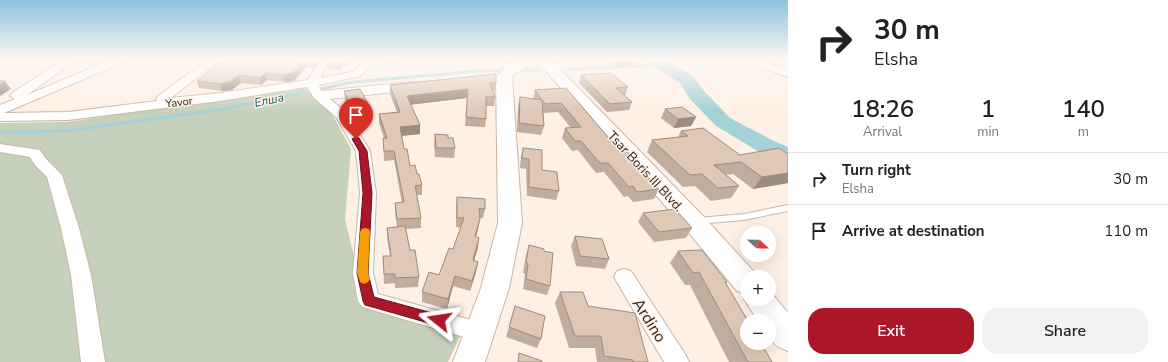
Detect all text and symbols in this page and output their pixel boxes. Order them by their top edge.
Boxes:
text: 30 m [874,11,940,49]
icon: right [808,16,860,68]
text: Elsha [874,47,918,71]
water label: Елша [253,89,285,111]
street label: Yavor [164,93,193,112]
text: 18:26 [851,93,914,125]
text: 1 [981,93,995,125]
text: 140 [1062,93,1105,125]
pin [339,98,373,139]
icon: arrive [345,104,367,126]
text: Arrival [863,123,902,141]
text: min [977,123,999,141]
text: m [1078,123,1089,141]
street label: Tsar Boris III Blvd. [603,127,687,216]
text: Turn right [842,160,911,180]
icon: right [808,168,830,190]
text: 30 m [1113,169,1148,189]
text: Elsha [842,180,874,198]
icon: arrive [808,220,830,242]
text: Arrive at destination [842,221,985,241]
text: 110 m [1104,221,1148,241]
north arrow [740,226,776,262]
map controls [740,226,776,350]
button: + [740,270,776,306]
street label: Ardino [627,294,671,347]
position arrow [418,299,460,341]
button: Exit [808,308,974,354]
button: Share [982,308,1148,354]
button: − [740,314,776,350]

